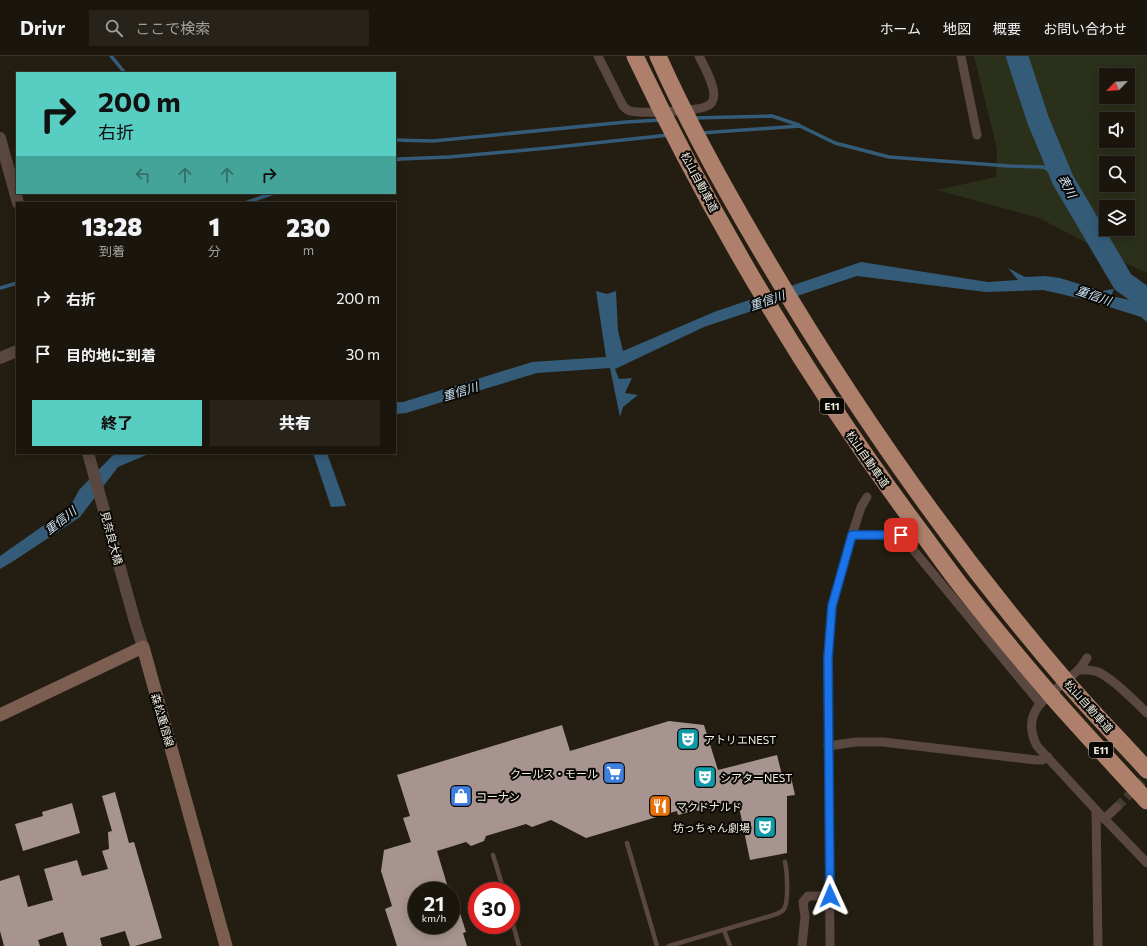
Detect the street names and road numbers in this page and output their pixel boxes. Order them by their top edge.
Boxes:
street label: 松山自動車道 [679,150,721,214]
road number: E11 [820,398,844,414]
street label: 松山自動車道 [844,428,892,490]
street label: 見奈良大橋 [99,510,125,566]
street label: 松山自動車道 [1062,677,1116,735]
street label: 森松重信線 [149,692,177,748]
road number: E11 [1089,742,1113,758]

